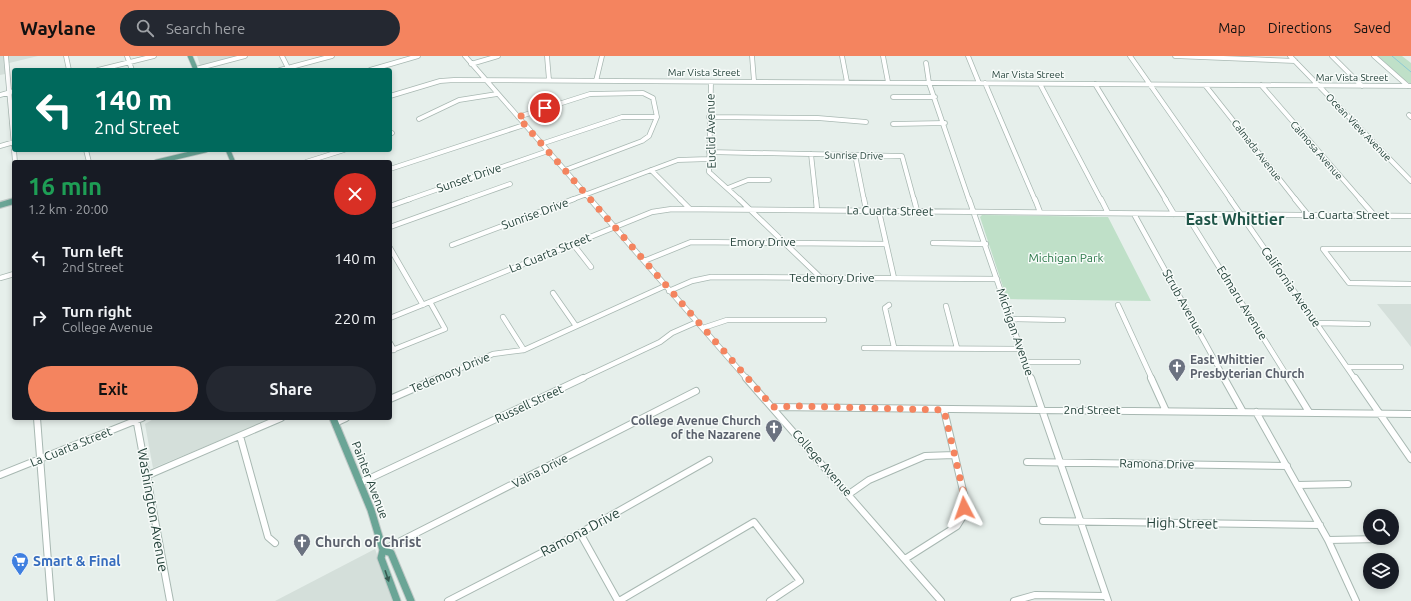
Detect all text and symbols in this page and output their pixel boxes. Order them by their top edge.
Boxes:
search box [120,10,400,46]
text: Waylane [20,17,96,39]
icon: search [134,17,156,39]
text: Search here [166,20,245,37]
text: Map [1218,20,1246,36]
text: Directions [1268,20,1332,36]
text: Saved [1354,20,1391,36]
street label: Mar Vista Street [668,67,740,78]
street label: Mar Vista Street [992,69,1064,80]
street label: Mar Vista Street [1316,72,1388,83]
icon: left [28,84,80,136]
text: 140 m [94,84,172,115]
pin [528,91,562,125]
street label: Ocean View Avenue [1324,91,1394,163]
street label: Euclid Avenue [703,93,718,169]
icon: arrive [534,97,556,119]
text: 2nd Street [94,117,179,137]
street label: Calmada Avenue [1229,118,1284,183]
street label: Calmosa Avenue [1288,119,1345,182]
street label: Sunrise Drive [825,149,883,162]
street label: Sunset Drive [435,160,503,195]
text: 16 min [28,173,102,200]
button: close [334,173,376,215]
street label: Sunrise Drive [500,195,570,232]
text: 1.2 km · 20:00 [28,202,108,216]
street label: La Cuarta Street [846,203,934,218]
street label: La Cuarta Street [1303,208,1390,221]
district label: East Whittier [1185,210,1285,228]
street label: La Cuarta Street [507,230,593,275]
street label: Emory Drive [730,235,796,248]
text: Turn left [62,243,123,260]
street label: California Avenue [1259,244,1324,329]
icon: left [28,247,50,269]
text: 140 m [334,250,376,267]
park label: Michigan Park [1028,251,1104,264]
text: 2nd Street [62,260,124,274]
street label: Edmaru Avenue [1214,263,1270,342]
street label: Strub Avenue [1160,267,1207,337]
street label: Tedemory Drive [789,271,875,284]
street label: Michigan Avenue [994,286,1037,377]
text: Turn right [62,303,132,320]
icon: right [28,307,50,329]
text: 220 m [334,310,376,327]
text: College Avenue [62,320,153,334]
street label: Tedemory Drive [408,350,492,395]
place label: East Whittier Presbyterian Church [1190,353,1304,380]
church icon: East Whittier Presbyterian Church [1167,357,1187,382]
button: Exit [28,366,198,412]
button: Share [206,366,376,412]
street label: Russell Street [493,382,565,425]
street label: 2nd Street [1064,403,1121,416]
place label: College Avenue Church of the Nazarene [631,414,761,441]
church icon: College Avenue Church of the Nazarene [764,418,784,443]
street label: La Cuarta Street [28,424,114,469]
street label: College Avenue [790,427,855,499]
street label: Painter Avenue [350,439,391,520]
street label: Washington Avenue [134,447,172,573]
street label: Valna Drive [510,451,570,490]
street label: Ramona Drive [1119,456,1195,471]
position arrow [943,487,985,529]
street label: Ramona Drive [538,504,622,560]
map controls [1363,509,1399,589]
button: search [1363,509,1399,545]
street label: High Street [1146,514,1218,532]
church icon: Church of Christ [292,532,312,557]
place label: Church of Christ [315,534,421,550]
supermarket icon: Smart & Final [10,551,30,576]
place label: Smart & Final [33,553,121,569]
button: layers [1363,553,1399,589]
one-way arrow [384,570,390,582]

